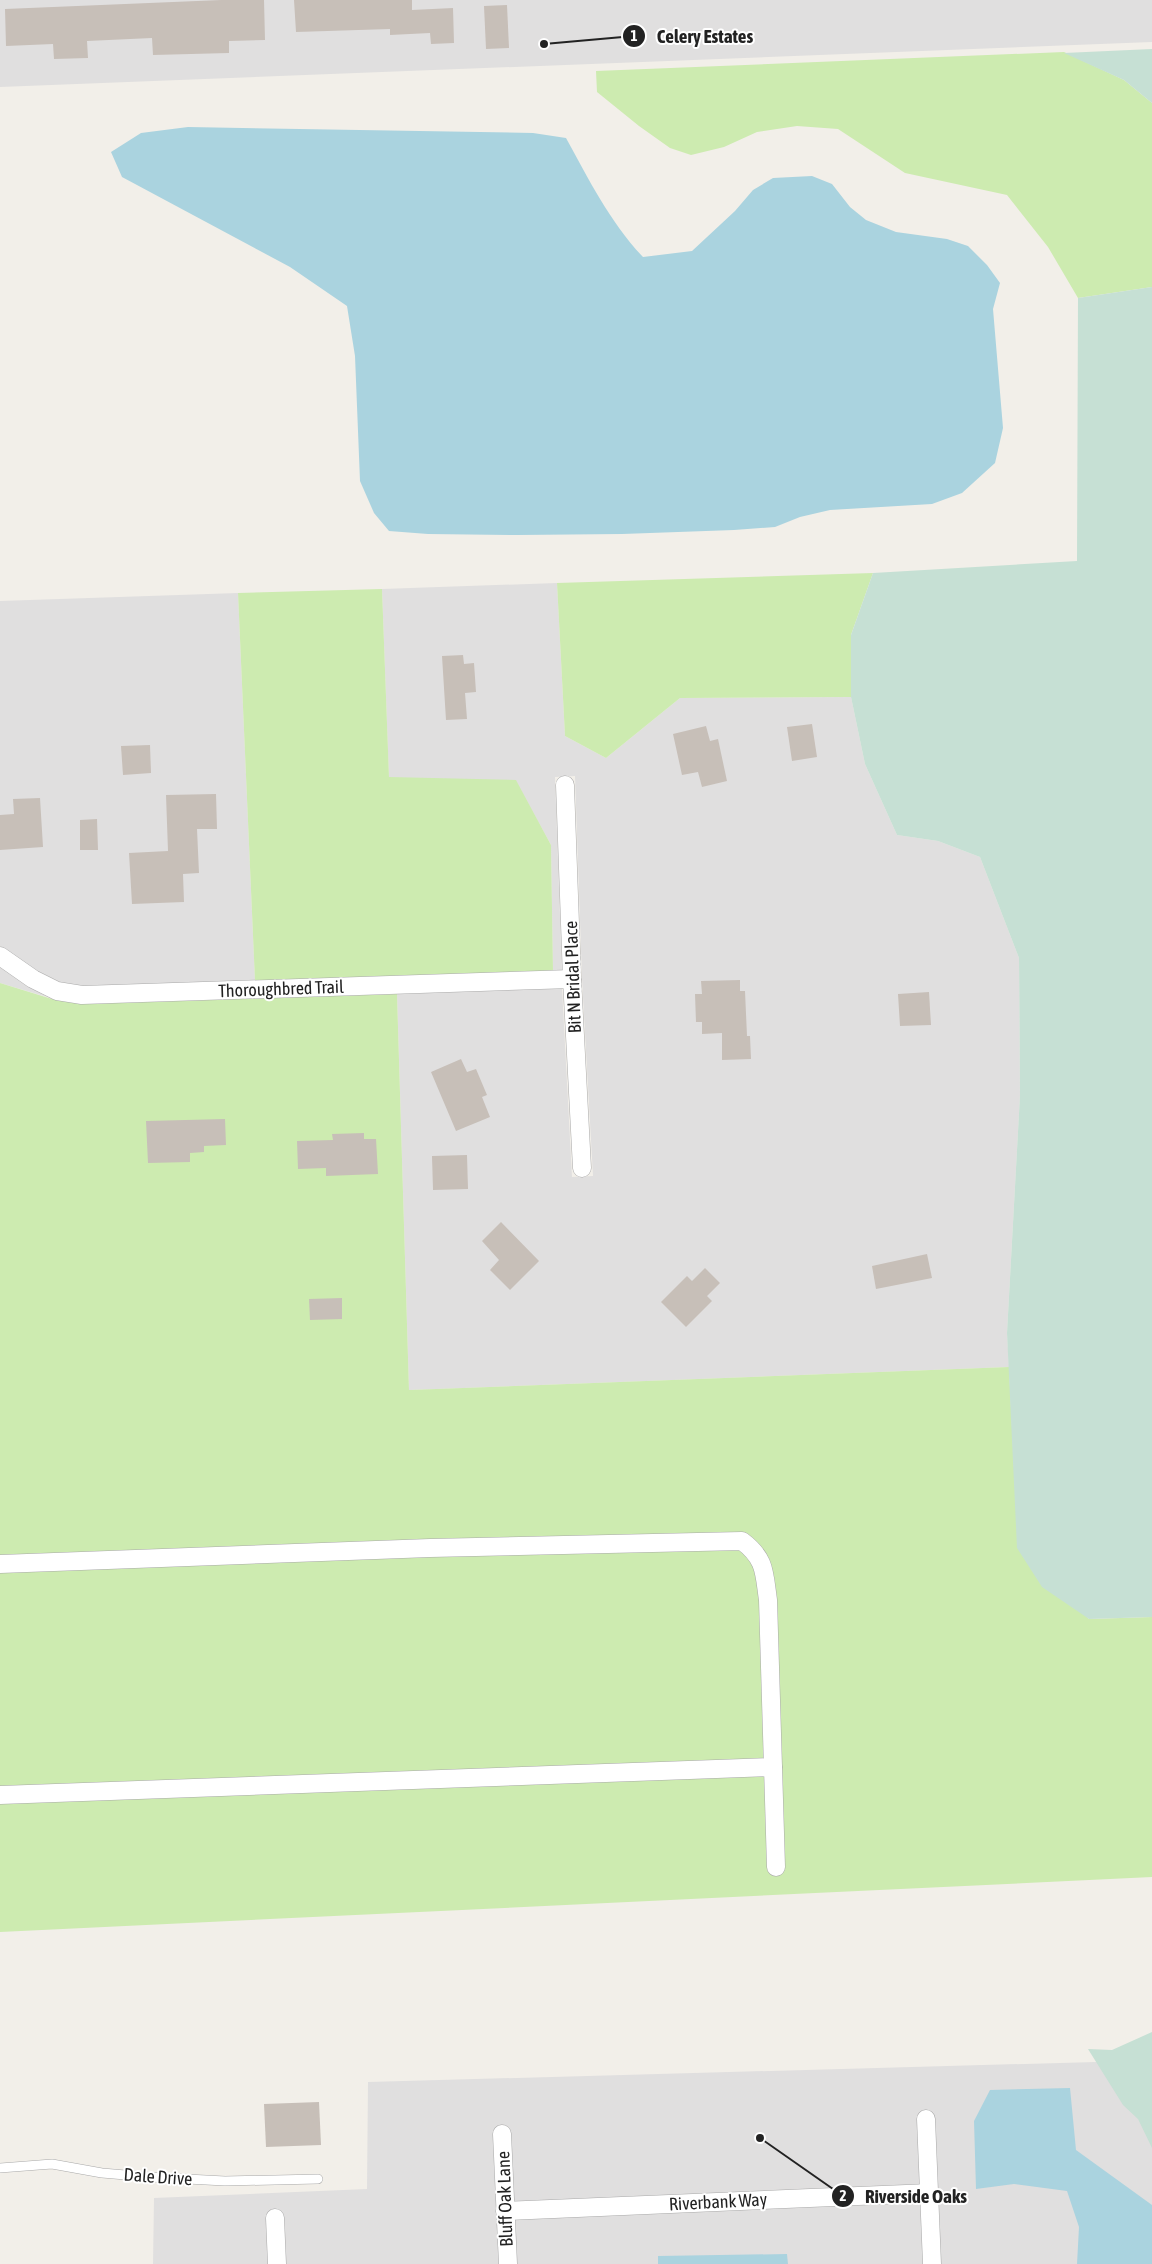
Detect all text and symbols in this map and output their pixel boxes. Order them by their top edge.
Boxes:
callout: Celery Estates [622,19,763,53]
text: Celery Estates [657,25,753,47]
text: 1 [630,27,638,44]
street label: Bit N Bridal Place [560,921,585,1034]
street label: Thoroughbred Trail [218,976,344,1001]
street label: Bluff Oak Lane [492,2151,517,2247]
street label: Dale Drive [123,2164,193,2189]
callout: Riverside Oaks [830,2179,977,2213]
text: Riverside Oaks [865,2185,967,2207]
text: 2 [839,2187,847,2204]
street label: Riverbank Way [668,2188,768,2215]

